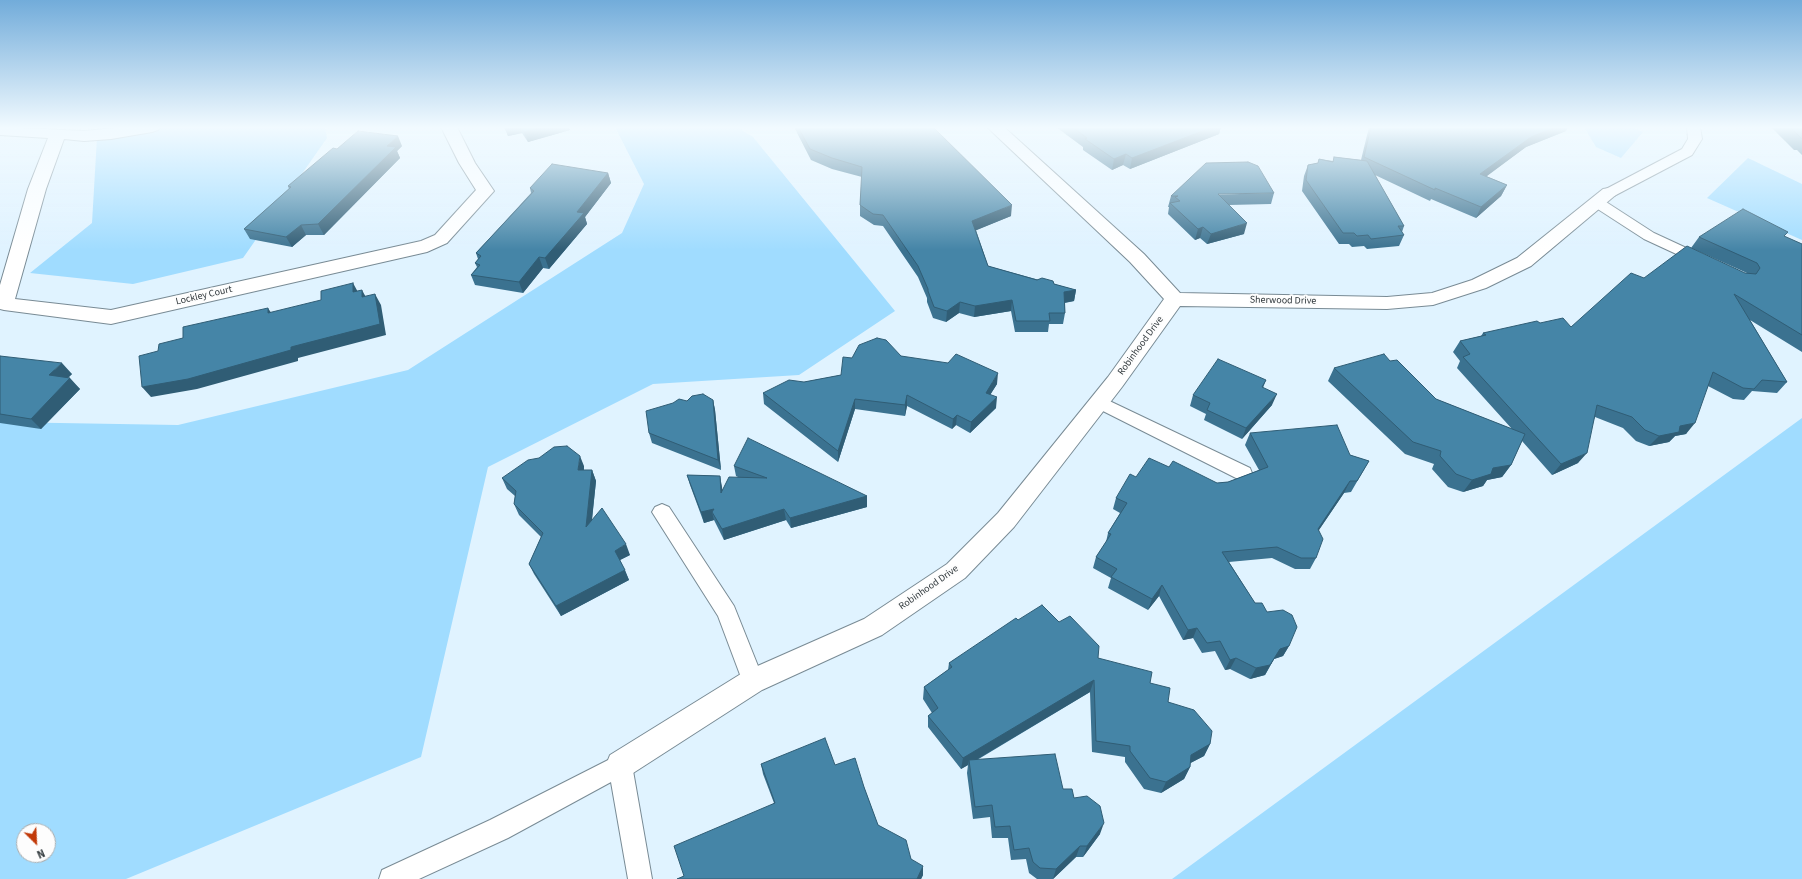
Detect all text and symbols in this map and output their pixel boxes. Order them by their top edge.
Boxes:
street label: Lockley Court [175,284,233,308]
street label: Sherwood Drive [1250,294,1316,308]
street label: Robinhood Drive [1116,314,1166,378]
street label: Robinhood Drive [897,563,961,613]
north arrow [16,823,56,863]
text: N [34,845,47,862]

